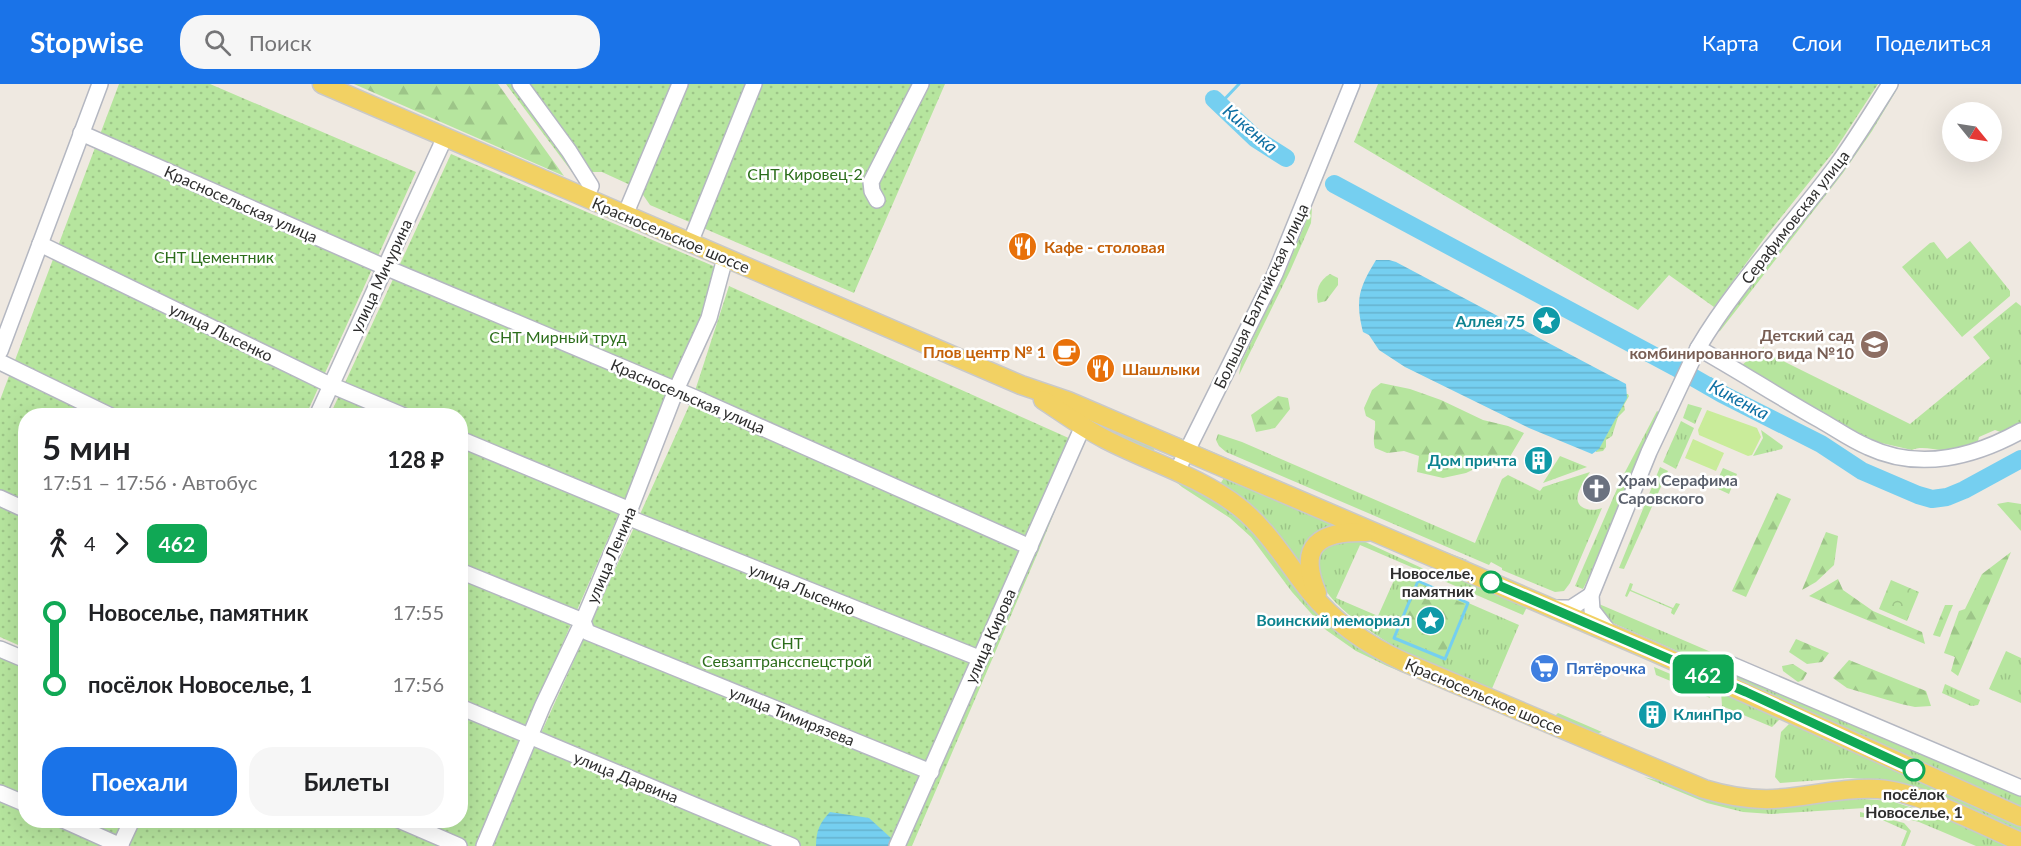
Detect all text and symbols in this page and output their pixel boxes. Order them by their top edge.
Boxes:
search box [180,15,600,69]
text: Stopwise [30,25,144,59]
icon: search [201,26,234,59]
text: Поиск [249,29,312,56]
text: Карта [1702,30,1759,55]
text: Слои [1792,30,1842,55]
text: Поделиться [1875,30,1991,55]
water label: Кикенка [1219,99,1282,157]
north arrow [1942,102,2002,162]
map controls [1942,102,2002,162]
street label: Серафимовская улица [1737,146,1853,287]
street label: Красносельская улица [162,161,321,246]
park label: СНТ Кировец-2 [747,164,863,183]
street label: Красносельское шоссе [590,193,753,276]
street label: Большая Балтийская улица [1209,200,1312,391]
street label: улица Мичурина [346,216,415,336]
restaurant icon: Кафе - столовая [1007,231,1039,263]
place label: Кафе - столовая [1044,237,1165,256]
park label: СНТ Цементник [154,247,275,266]
street label: улица Лысенко [166,298,276,365]
place icon: Аллея 75 [1530,305,1562,337]
place label: Аллея 75 [1454,311,1525,330]
place label: Детский сад комбинированного вида №10 [1629,325,1854,362]
park label: СНТ Мирный труд [489,327,627,346]
school or university icon: Детский сад комбинированного вида №10 [1859,328,1891,360]
cafe icon: Плов центр № 1 [1051,336,1083,368]
place label: Плов центр № 1 [923,342,1046,361]
restaurant icon: Шашлыки [1085,353,1117,385]
street label: Красносельская улица [608,354,768,437]
place label: Шашлыки [1122,359,1200,378]
water label: Кикенка [1706,374,1773,424]
text: 5 мин [42,427,131,467]
building icon: Дом причта [1522,444,1554,476]
text: 128 ₽ [388,446,444,473]
place label: Дом причта [1428,450,1517,469]
text: 17:51 – 17:56 · Автобус [42,470,257,494]
place label: Храм Серафима Саровского [1618,470,1738,507]
church icon: Храм Серафима Саровского [1581,473,1613,505]
street label: улица Ленина [582,504,639,606]
icon: walk [42,527,75,560]
icon: forward [105,527,138,560]
text: 4 [84,531,96,555]
text: 462 [159,531,195,556]
street label: улица Лысенко [746,559,858,618]
place label: Новоселье, памятник [1390,563,1474,600]
marker: Новоселье, памятник [1480,571,1502,593]
street label: улица Кирова [960,586,1019,686]
text: Новоселье, памятник [88,599,308,626]
text: 17:55 [393,600,444,624]
place icon: Воинский мемориал [1415,604,1447,636]
place label: Воинский мемориал [1256,610,1410,629]
park label: СНТ Севзаптрансспецстрой [702,633,872,670]
supermarket icon: Пятёрочка [1529,652,1561,684]
street label: Красносельское шоссе [1403,654,1566,737]
line badge: 462 [1668,654,1738,694]
place label: Пятёрочка [1566,658,1646,677]
text: 462 [1685,662,1721,687]
text: посёлок Новоселье, 1 [88,671,312,698]
text: 17:56 [393,672,444,696]
street label: улица Тимирязева [727,682,858,749]
building icon: КлинПро [1636,698,1668,730]
place label: КлинПро [1673,704,1742,723]
button: Поехали [42,747,237,816]
button: Билеты [249,747,444,816]
street label: улица Дарвина [571,747,681,806]
marker: посёлок Новоселье, 1 [1903,759,1925,781]
place label: посёлок Новоселье, 1 [1865,784,1963,821]

